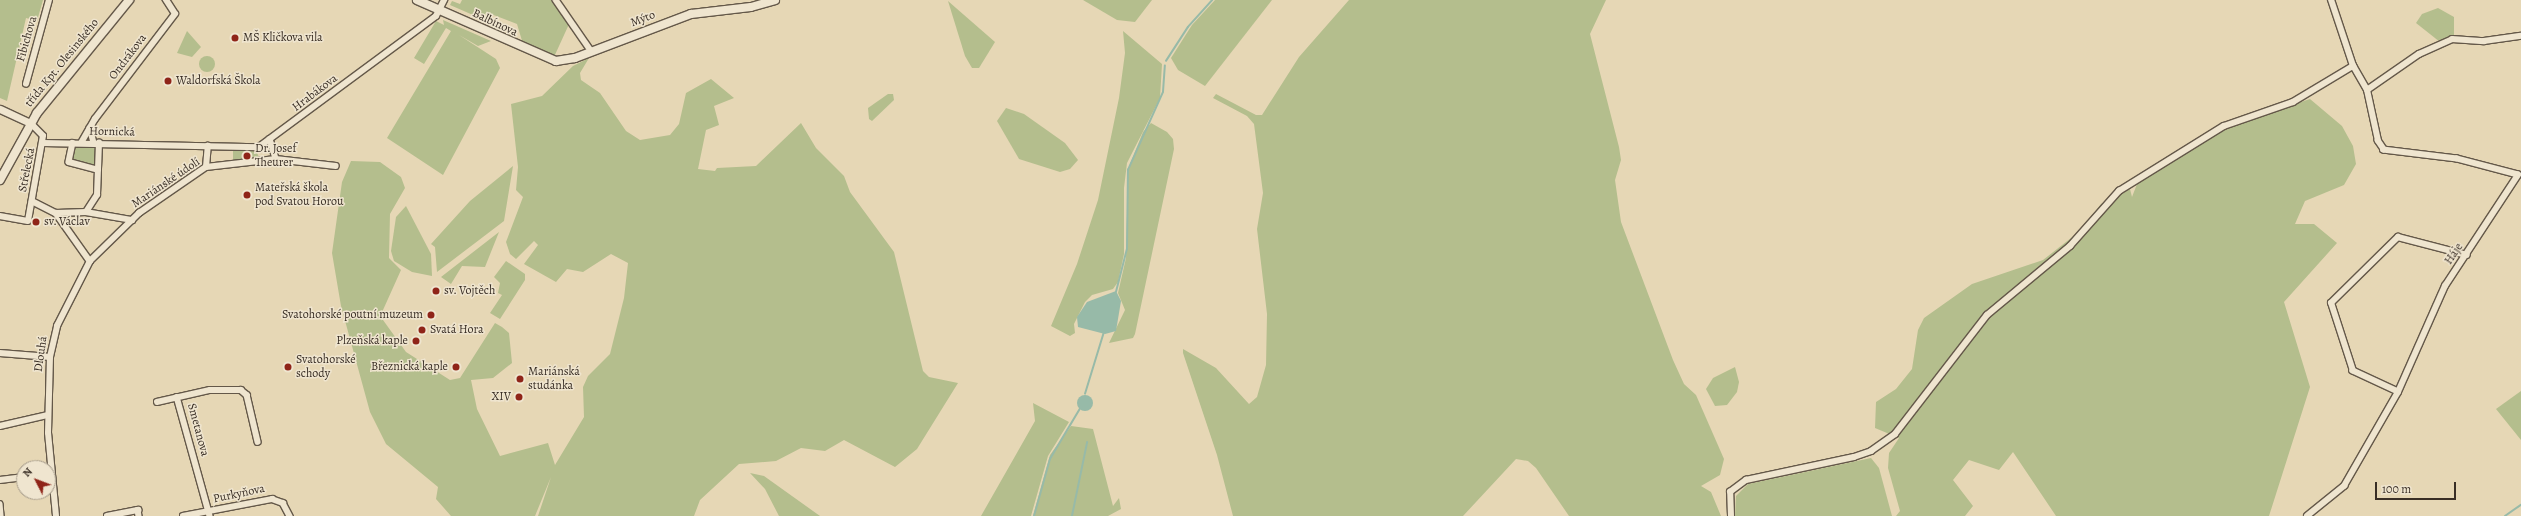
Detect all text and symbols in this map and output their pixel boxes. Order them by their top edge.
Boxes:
street label: Balbínova [470,6,520,40]
street label: Mýto [629,8,657,30]
street label: Fibichova [14,15,40,63]
street label: třída Kpt. Olesinského [22,16,102,110]
street label: Ondrákova [106,31,150,83]
place label: MŠ Kličkova vila [243,31,323,45]
marker: MŠ Kličkova vila [230,33,240,43]
street label: Hrabákova [290,71,340,115]
place label: Waldorfská Škola [176,74,261,88]
marker: Waldorfská Škola [163,76,173,86]
street label: Hornická [89,124,135,140]
place label: Dr. Josef Theurer [255,142,297,170]
street label: Střelecká [16,147,38,193]
marker: Dr. Josef Theurer [242,151,252,161]
street label: Mariánské údolí [129,155,203,211]
place label: Mateřská škola pod Svatou Horou [255,181,344,209]
marker: Mateřská škola pod Svatou Horou [242,190,252,200]
place label: sv. Václav [44,215,90,229]
marker: sv. Václav [31,217,41,227]
street label: Háje [2442,241,2466,267]
place label: sv. Vojtěch [444,284,496,298]
marker: sv. Vojtěch [431,286,441,296]
place label: Svatohorské poutní muzeum [282,308,423,322]
marker: Svatohorské poutní muzeum [426,310,436,320]
place label: Svatá Hora [430,323,484,337]
marker: Svatá Hora [417,325,427,335]
place label: Plzeňská kaple [336,334,408,348]
street label: Dlouhá [31,335,51,373]
marker: Plzeňská kaple [411,336,421,346]
place label: Svatohorské schody [296,353,356,381]
place label: Březnická kaple [371,360,448,374]
marker: Svatohorské schody [283,362,293,372]
marker: Březnická kaple [451,362,461,372]
place label: Mariánská studánka [528,365,580,393]
marker: Mariánská studánka [515,374,525,384]
place label: XIV [491,390,511,404]
marker: XIV [514,392,524,402]
street label: Smetanova [184,402,212,458]
north arrow [16,460,56,500]
text: N [19,464,36,480]
scale bar [2377,474,2458,500]
text: 100 m [2382,481,2411,497]
street label: Purkyňova [212,482,266,506]

